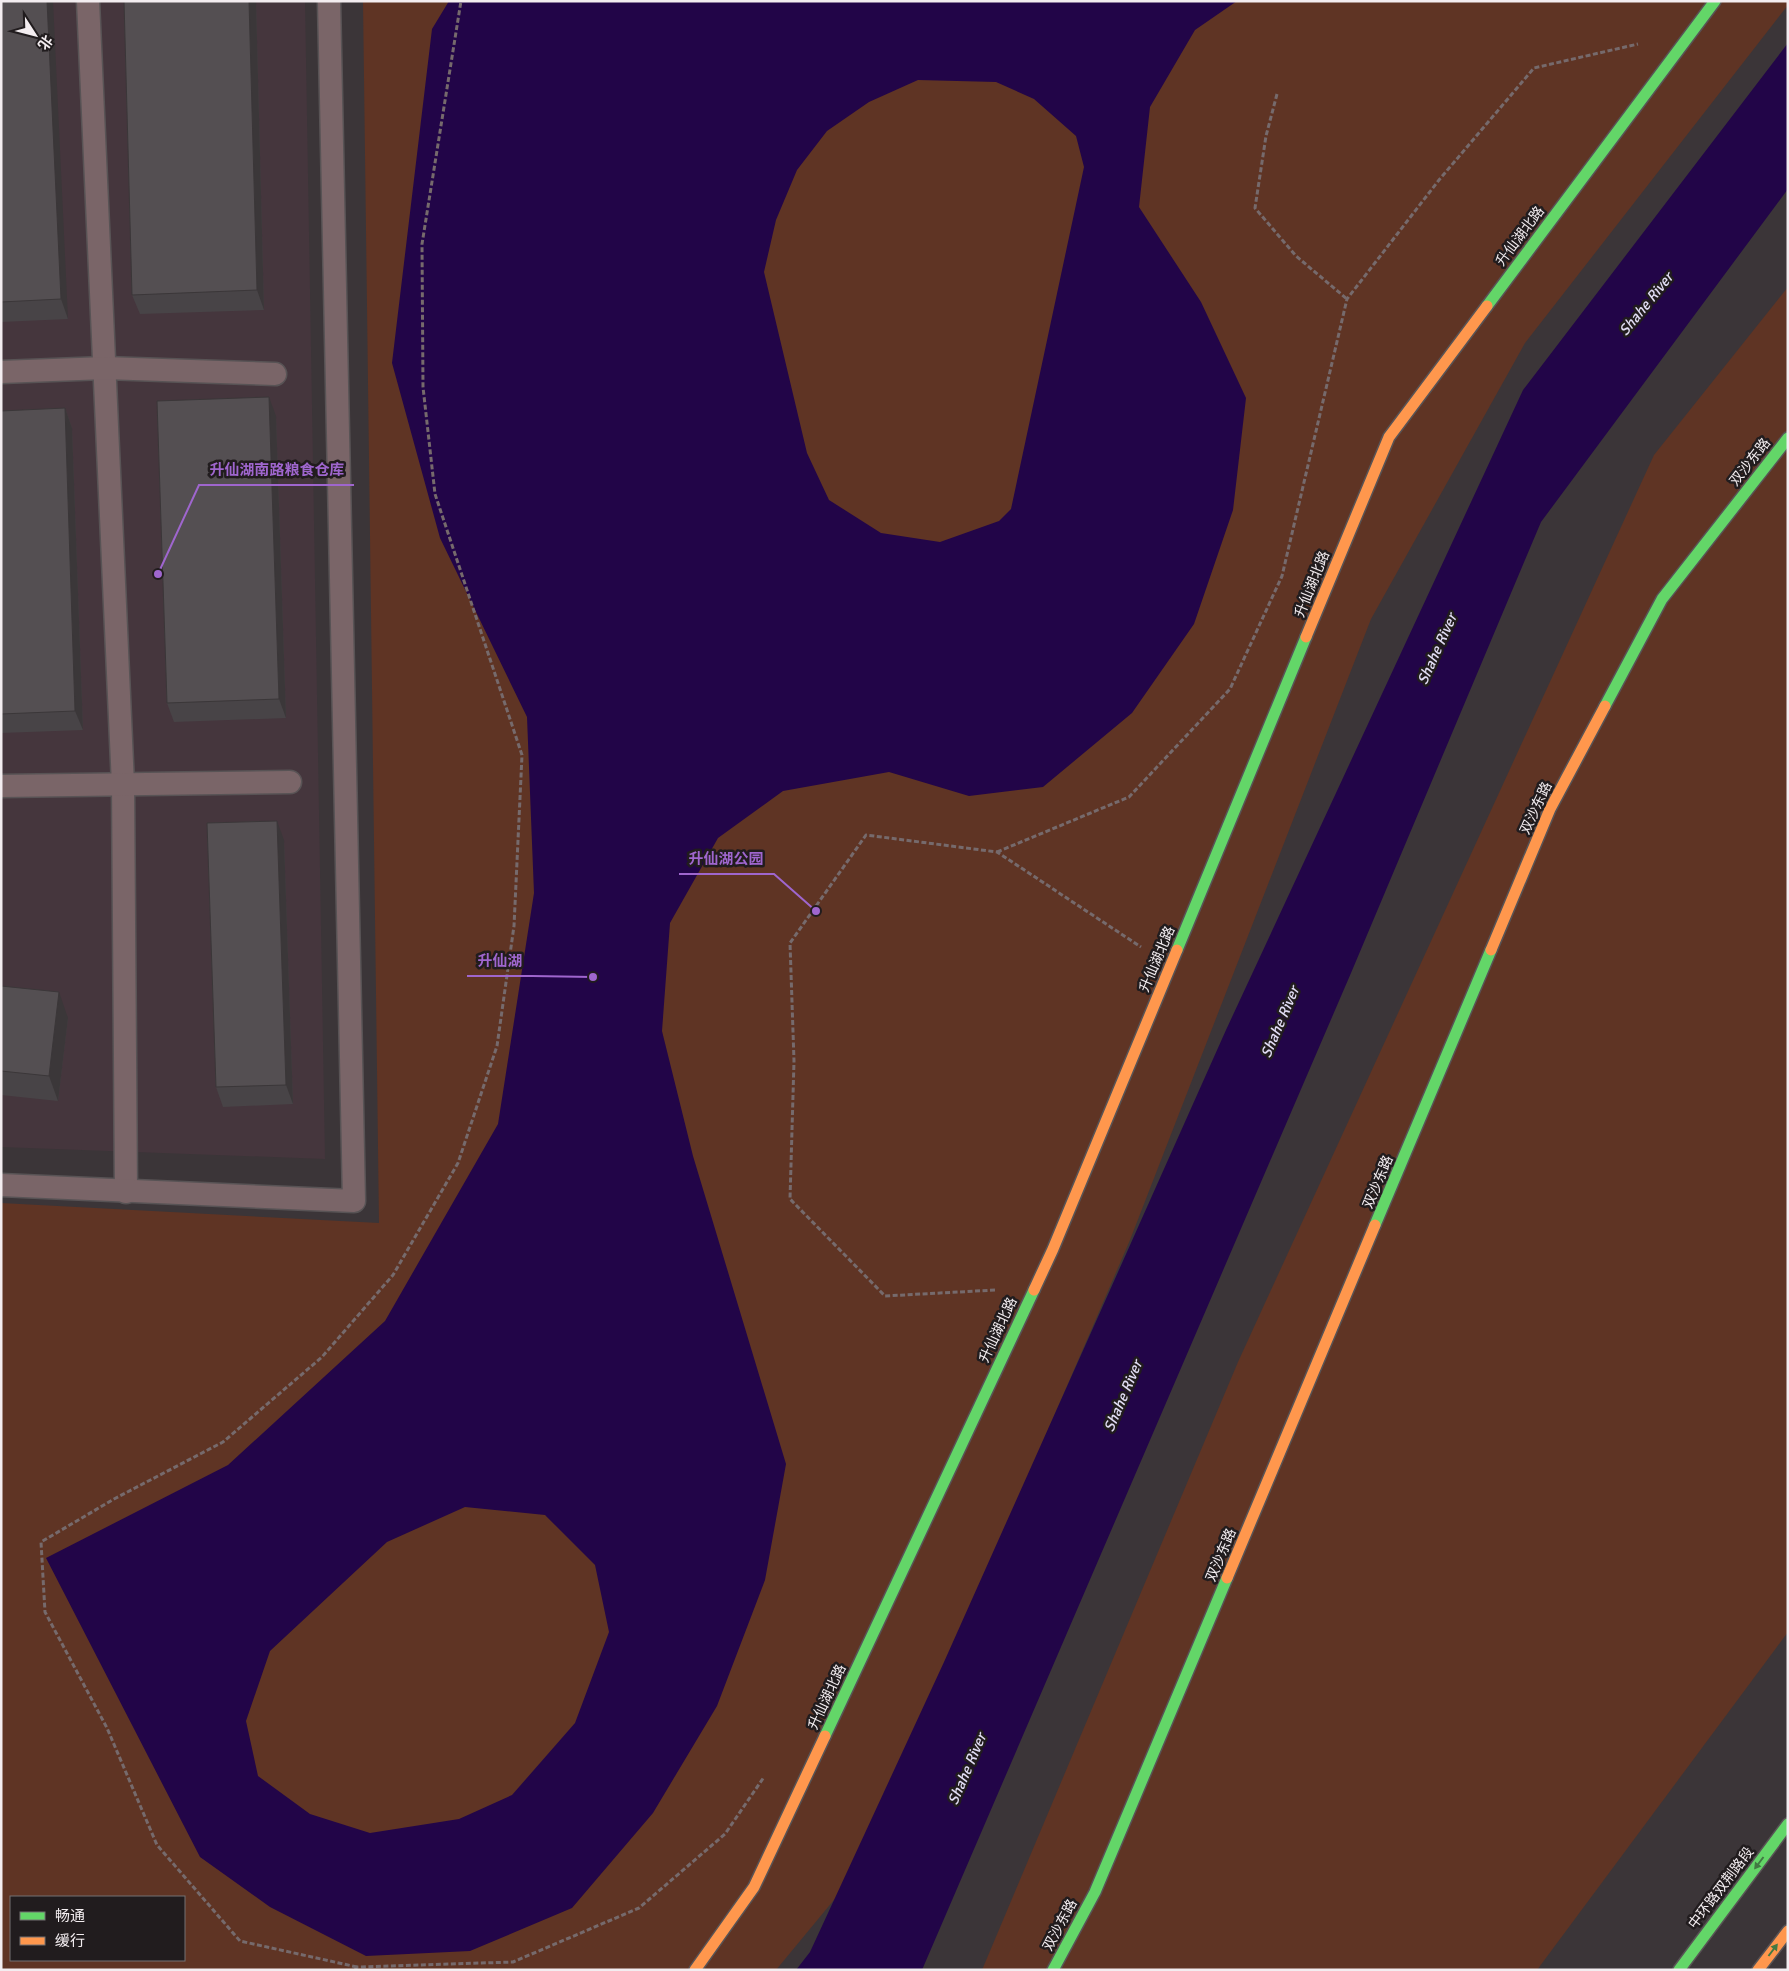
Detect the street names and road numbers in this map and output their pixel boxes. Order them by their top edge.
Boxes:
street label: 升仙湖北路 [1492,203,1548,269]
street label: 双沙东路 [1726,435,1774,489]
street label: 升仙湖北路 [1291,548,1333,620]
street label: 双沙东路 [1516,779,1556,837]
street label: 升仙湖北路 [1136,923,1178,995]
street label: 双沙东路 [1359,1153,1397,1211]
street label: 升仙湖北路 [976,1295,1020,1365]
street label: 双沙东路 [1202,1526,1240,1584]
street label: 升仙湖北路 [805,1662,849,1732]
street label: 中环路双荆路段 [1685,1844,1757,1932]
street label: 双沙东路 [1039,1896,1081,1954]

